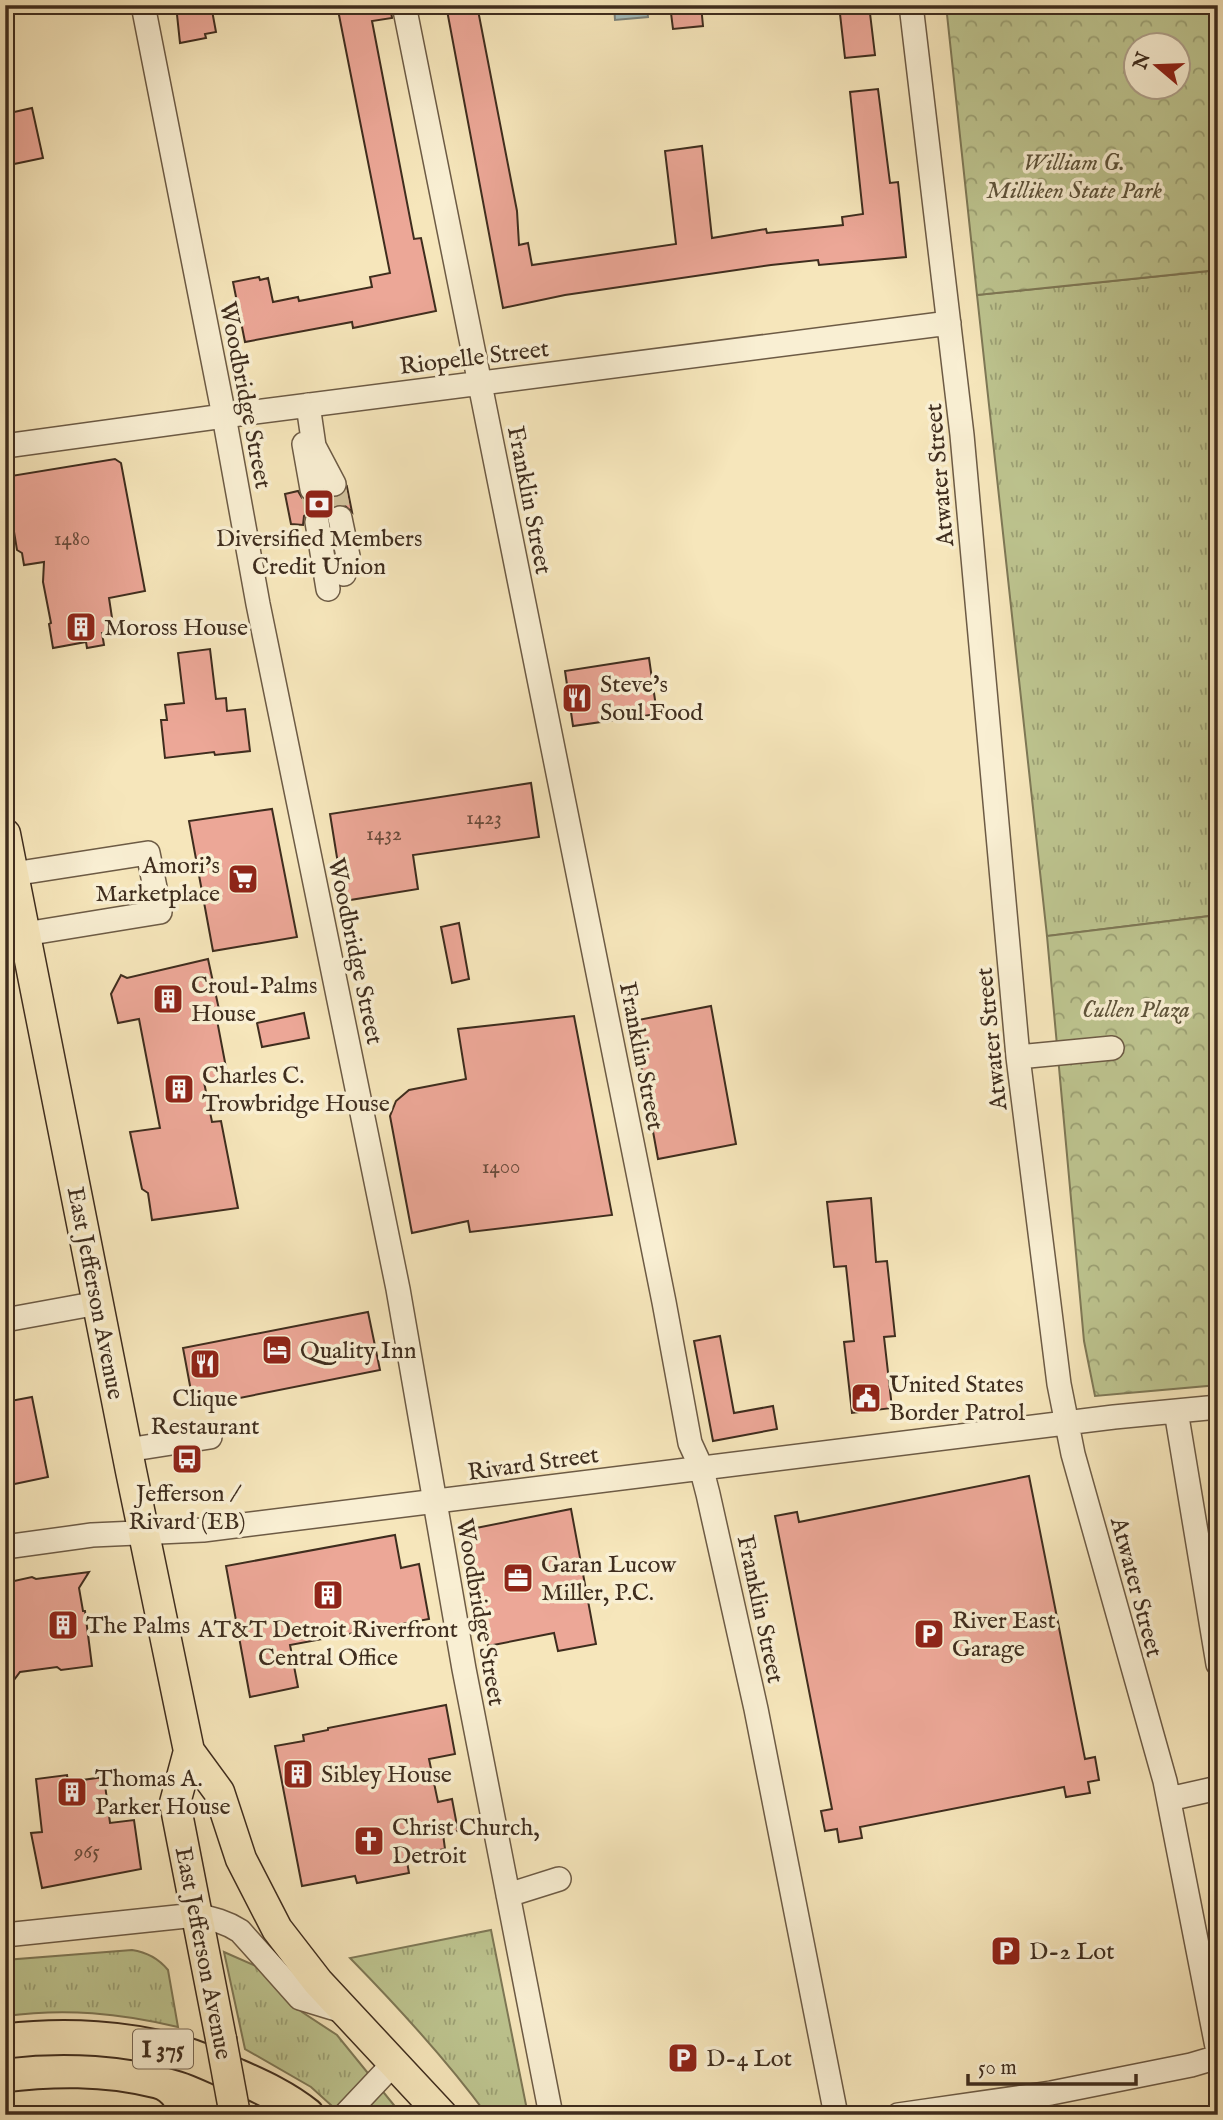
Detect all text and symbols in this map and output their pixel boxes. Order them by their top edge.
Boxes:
north arrow [1122,32,1192,102]
text: N [1128,49,1157,74]
park label: William G. Milliken State Park [986,148,1162,207]
street label: Woodbridge Street [211,299,278,491]
street label: Riopelle Street [398,334,551,383]
street label: Atwater Street [919,402,962,549]
street label: Franklin Street [499,424,558,577]
bank icon: Diversified Members Credit Union [302,487,336,521]
place label: Diversified Members Credit Union [216,524,422,583]
house number: 1480 [54,526,90,553]
building icon: Moross House [64,610,98,644]
place label: Moross House [104,613,248,644]
place label: Steve's Soul Food [600,670,703,729]
restaurant icon: Steve's Soul Food [560,681,594,715]
house number: 1423 [466,805,502,832]
house number: 1432 [366,821,402,848]
place label: Amori's Marketplace [95,851,220,910]
street label: Woodbridge Street [320,855,389,1047]
supermarket icon: Amori's Marketplace [226,862,260,896]
street label: Atwater Street [970,966,1016,1113]
place label: Croul-Palms House [191,971,318,1030]
street label: Franklin Street [611,980,670,1133]
building icon: Croul-Palms House [151,982,185,1016]
park label: Cullen Plaza [1082,995,1190,1026]
place label: Charles C. Trowbridge House [202,1061,390,1120]
building icon: Charles C. Trowbridge House [162,1072,196,1106]
house number: 1400 [482,1154,520,1181]
street label: East Jefferson Avenue [59,1184,130,1402]
hotel icon: Quality Inn [260,1333,294,1367]
place label: Quality Inn [300,1336,417,1367]
restaurant icon: Clique Restaurant [188,1347,222,1381]
place label: United States Border Patrol [889,1370,1025,1429]
public building icon: United States Border Patrol [849,1381,883,1415]
place label: Clique Restaurant [151,1384,259,1443]
street label: Rivard Street [466,1440,601,1489]
bus stop icon: Jefferson / Rivard (EB) [170,1442,204,1476]
place label: Jefferson / Rivard (EB) [128,1479,246,1538]
street label: Atwater Street [1102,1513,1169,1661]
street label: Woodbridge Street [448,1516,511,1708]
street label: Franklin Street [729,1533,790,1686]
place label: Garan Lucow Miller, P.C. [541,1550,677,1609]
office icon: Garan Lucow Miller, P.C. [501,1561,535,1595]
building icon: AT&T Detroit Riverfront Central Office [311,1578,345,1612]
place label: River East Garage [952,1606,1056,1665]
building icon: The Palms [46,1608,80,1642]
place label: The Palms [86,1611,190,1642]
place label: AT&T Detroit Riverfront Central Office [197,1615,458,1674]
parking icon: River East Garage [912,1617,946,1651]
building icon: Sibley House [281,1757,315,1791]
place label: Sibley House [321,1760,452,1791]
place label: Thomas A. Parker House [95,1764,231,1823]
building icon: Thomas A. Parker House [55,1775,89,1809]
place label: Christ Church, Detroit [392,1813,540,1872]
church icon: Christ Church, Detroit [352,1824,386,1858]
house number: 965 [73,1839,100,1866]
street label: East Jefferson Avenue [167,1844,238,2062]
parking icon: D-2 Lot [989,1934,1023,1968]
place label: D-2 Lot [1029,1937,1114,1968]
road number: I 375 [133,2030,193,2068]
parking icon: D-4 Lot [666,2041,700,2075]
scale bar [968,2043,1136,2087]
place label: D-4 Lot [706,2044,792,2075]
text: 50 m [978,2055,1017,2082]

